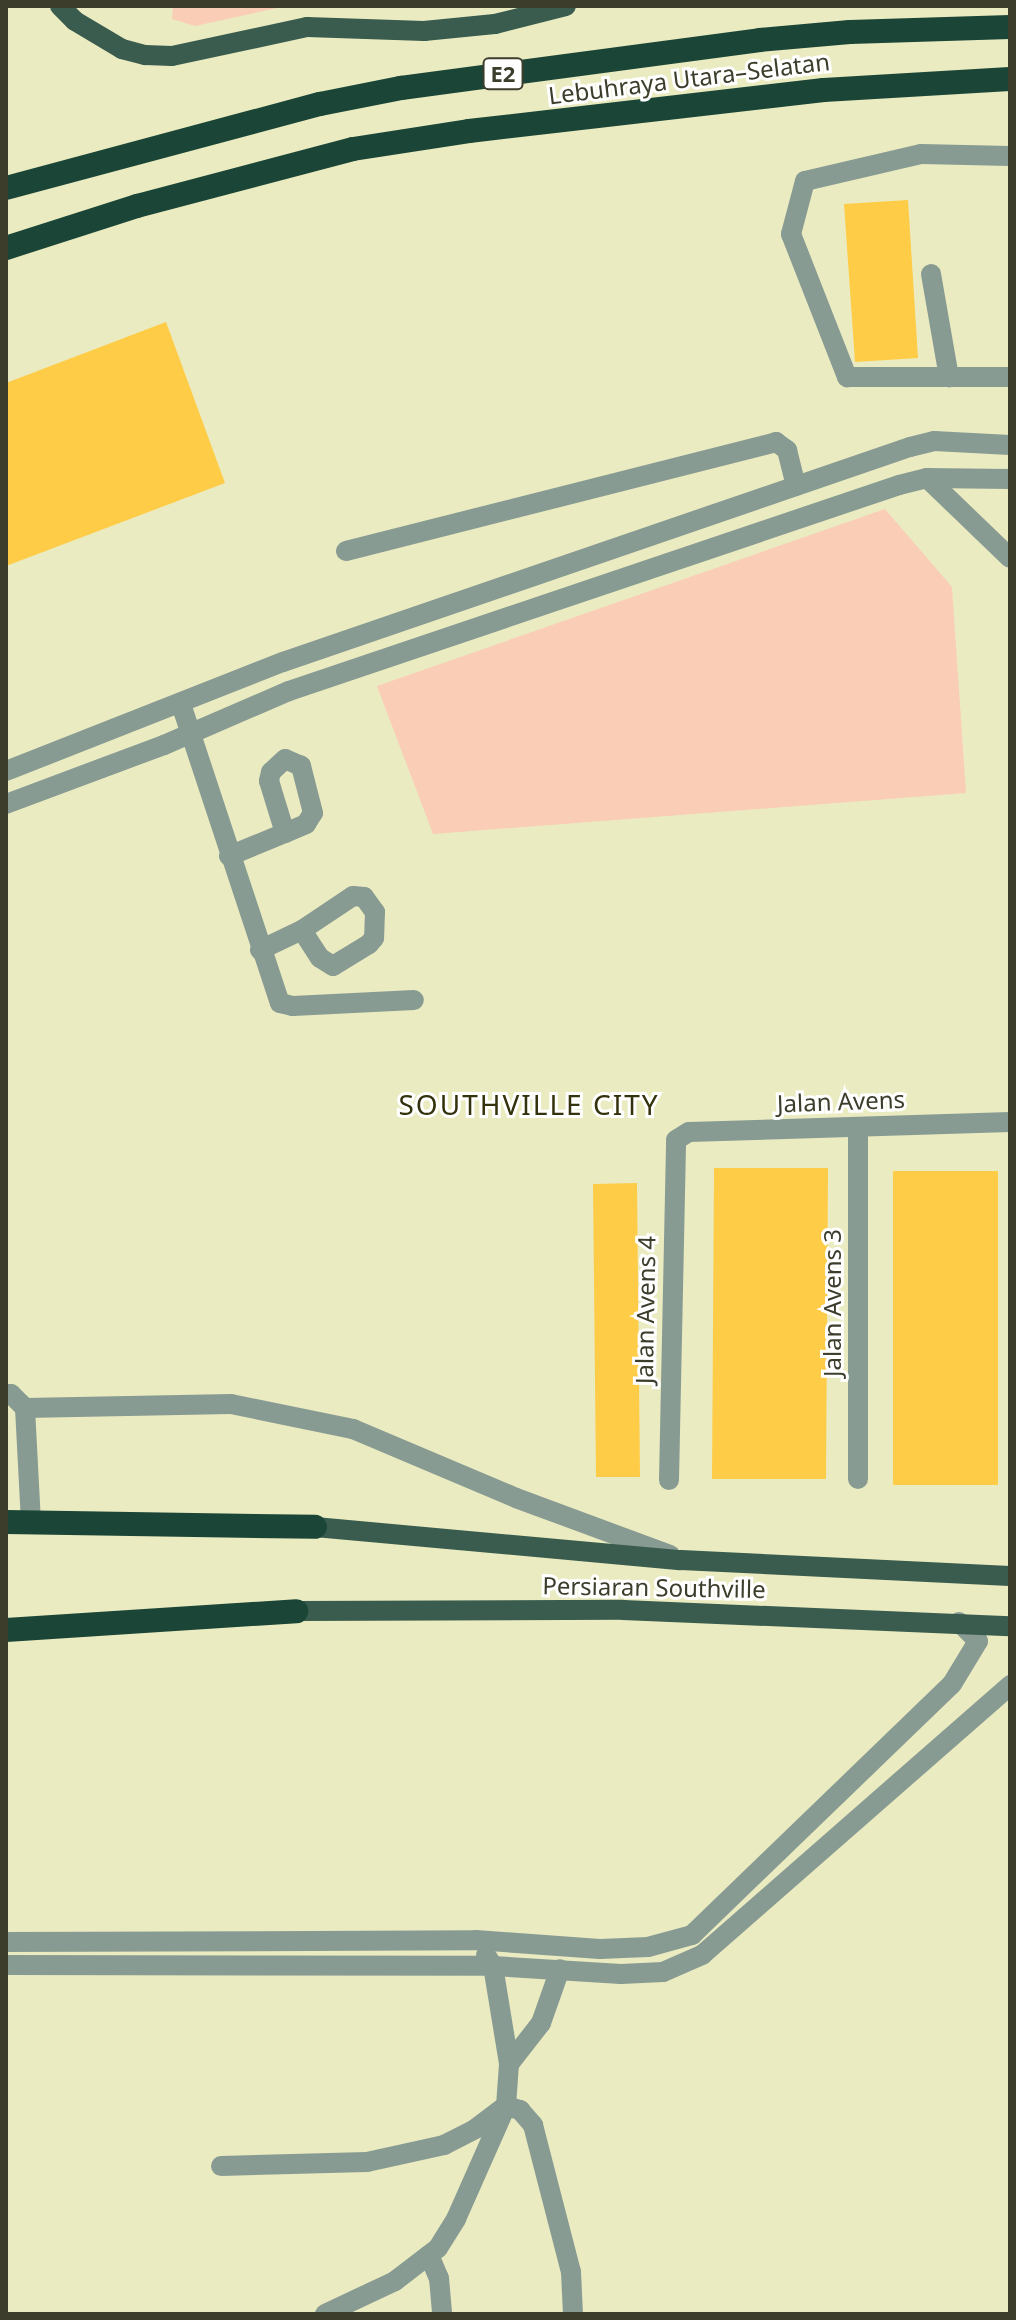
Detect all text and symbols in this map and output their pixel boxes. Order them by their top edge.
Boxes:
street label: Lebuhraya Utara–Selatan [547,46,831,110]
road number: E2 [481,56,525,92]
street label: Jalan Avens [776,1084,906,1118]
district label: SOUTHVILLE CITY [398,1087,660,1121]
street label: Jalan Avens 3 [818,1229,846,1377]
street label: Jalan Avens 4 [629,1236,661,1384]
street label: Persiaran Southville [542,1571,766,1603]

